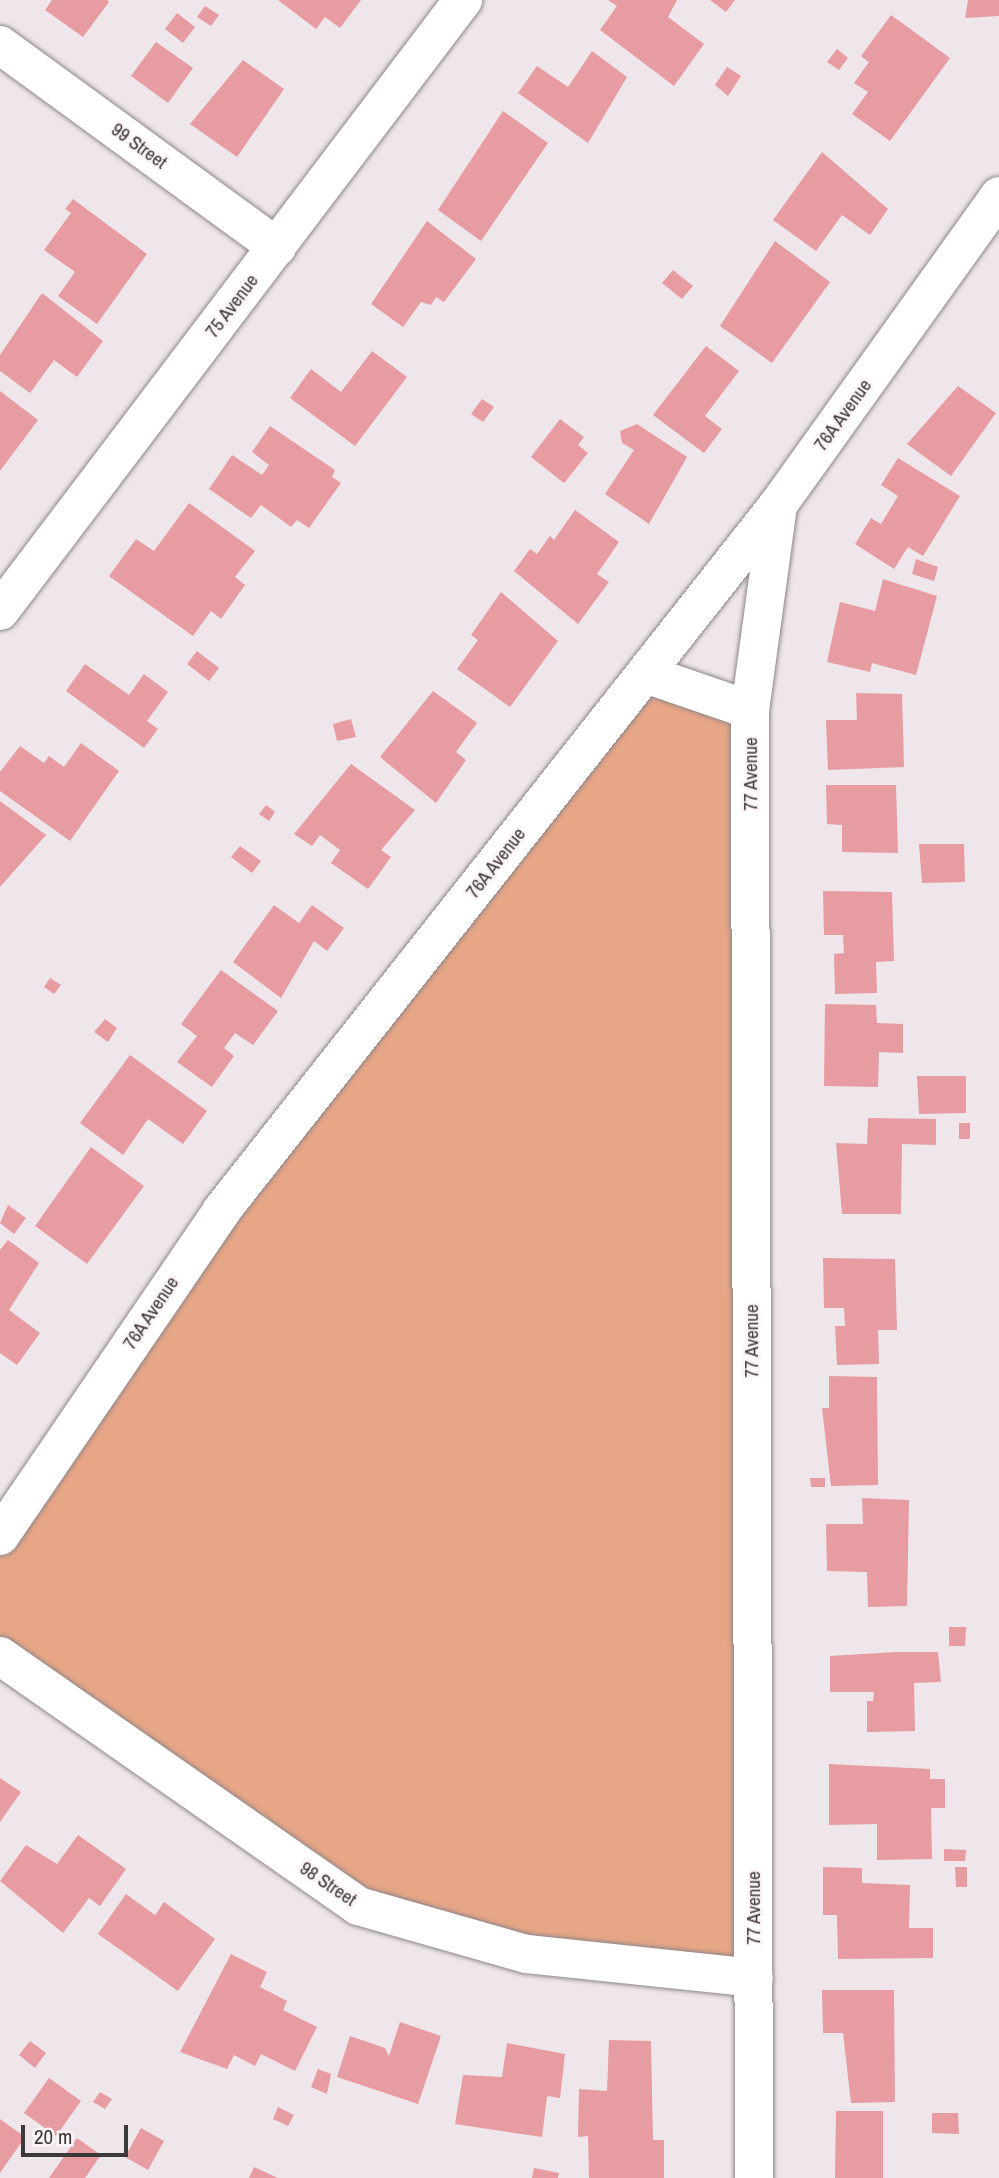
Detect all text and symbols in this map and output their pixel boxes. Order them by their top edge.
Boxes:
street label: 99 Street [107,118,171,174]
street label: 75 Avenue [201,269,263,343]
street label: 76A Avenue [809,374,877,456]
street label: 77 Avenue [740,737,762,811]
street label: 76A Avenue [461,823,531,903]
street label: 76A Avenue [118,1272,184,1354]
street label: 77 Avenue [741,1304,763,1378]
street label: 98 Street [295,1857,361,1911]
street label: 77 Avenue [743,1871,765,1945]
scale bar [24,2112,131,2156]
text: 20 m [34,2122,72,2151]

